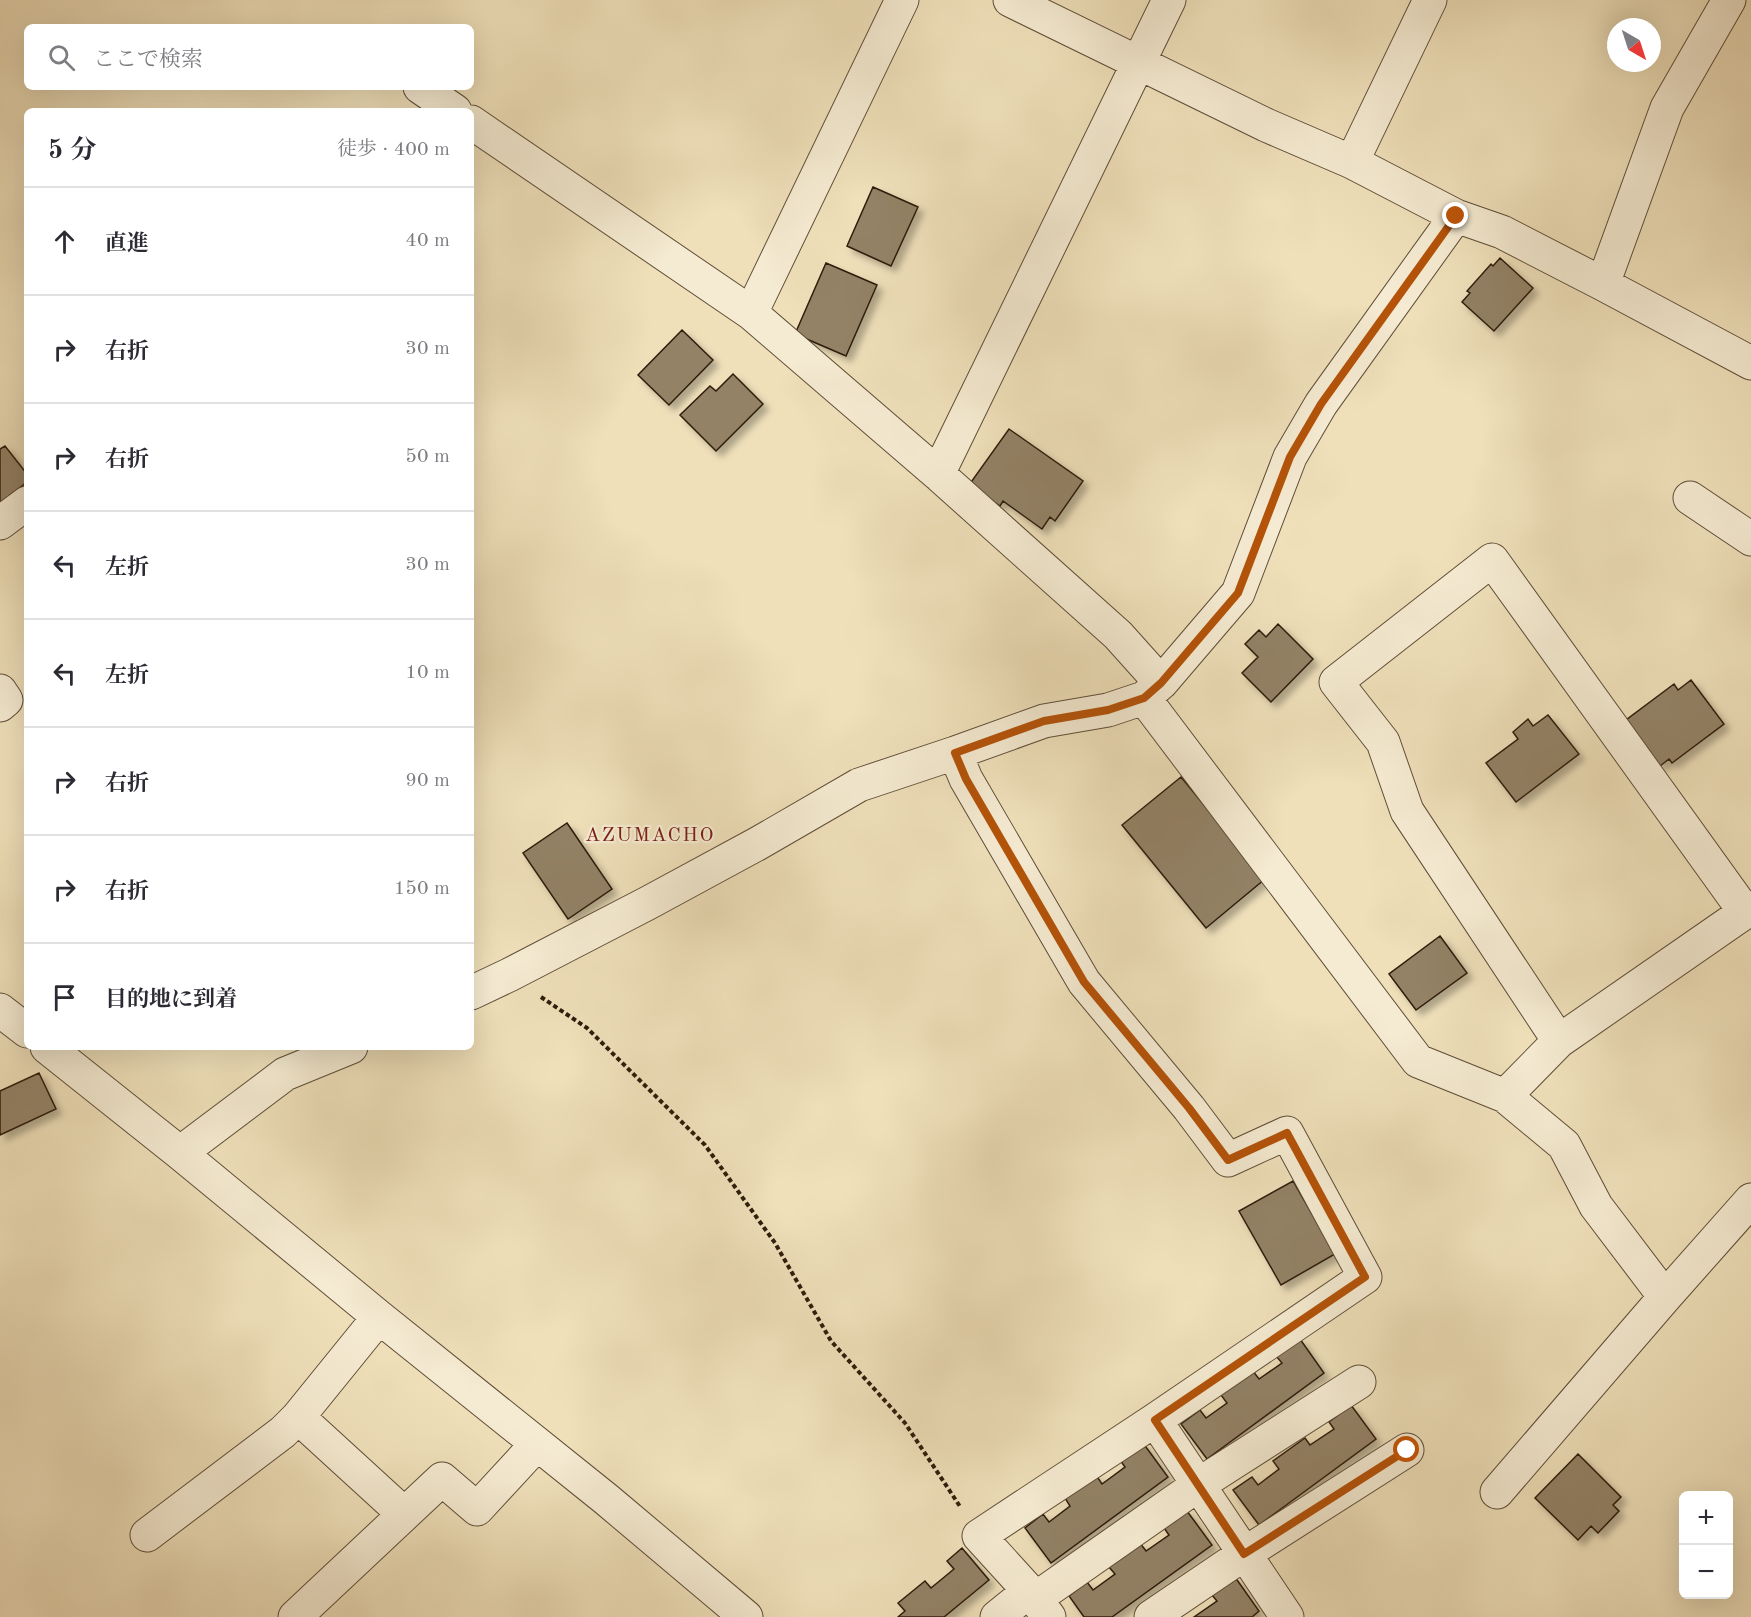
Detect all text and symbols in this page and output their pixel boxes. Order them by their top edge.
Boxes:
north arrow [1607,18,1661,72]
search box [24,24,474,90]
icon: search [45,41,78,74]
text: ここで検索 [93,49,203,71]
text: 5 分 [48,138,96,164]
text: 徒歩 · 400 m [337,140,450,160]
route end [1442,202,1468,228]
icon: ahead [48,225,81,258]
text: 40 m [405,231,450,251]
text: 直進 [105,233,149,255]
icon: right [48,333,81,366]
text: 30 m [405,339,450,359]
text: 右折 [105,341,149,363]
icon: right [48,441,81,474]
text: 50 m [405,447,450,467]
text: 右折 [105,449,149,471]
icon: left [48,549,81,582]
text: 30 m [405,555,450,575]
text: 左折 [105,557,149,579]
icon: left [48,657,81,690]
text: 10 m [405,663,450,683]
text: 左折 [105,665,149,687]
icon: right [48,765,81,798]
text: 90 m [405,771,450,791]
text: 右折 [105,773,149,795]
district label: AZUMACHO [585,826,715,846]
icon: right [48,873,81,906]
text: 150 m [394,879,450,899]
text: 右折 [105,881,149,903]
icon: arrive [48,981,81,1014]
text: 目的地に到着 [105,989,237,1011]
route start [1393,1436,1419,1462]
map controls [1679,1491,1733,1599]
button: + [1679,1491,1733,1545]
button: − [1679,1545,1733,1599]

